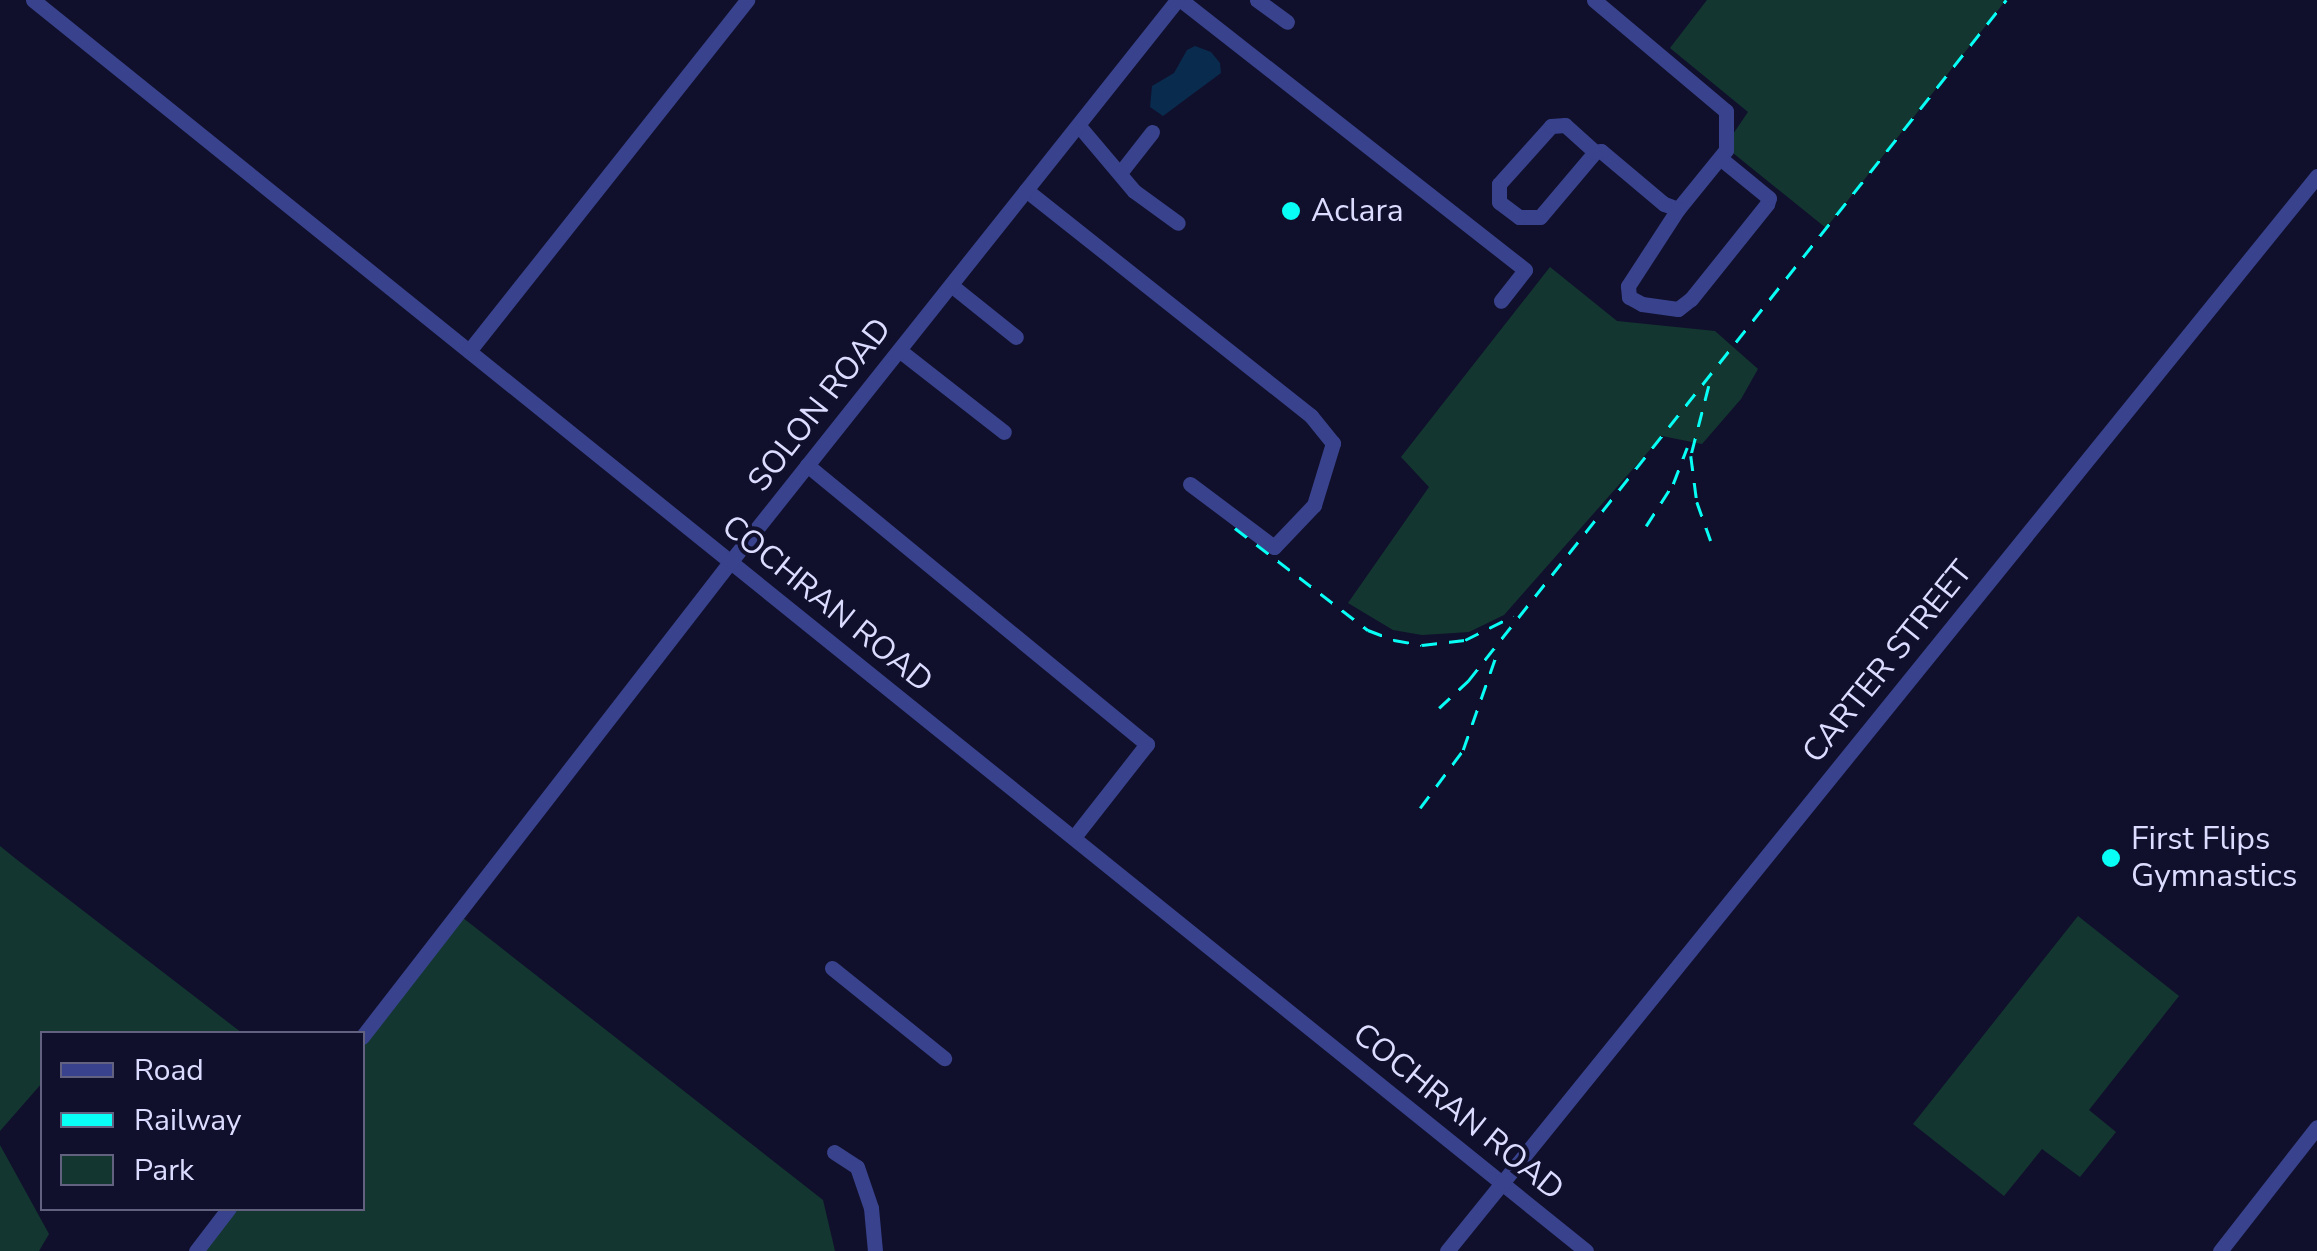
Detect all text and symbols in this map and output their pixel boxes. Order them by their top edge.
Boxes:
place label: Aclara [1311,192,1404,230]
marker: Aclara [1280,200,1302,222]
street label: SOLON ROAD [740,311,900,499]
street label: COCHRAN ROAD [714,507,940,701]
street label: CARTER STREET [1795,553,1981,771]
place label: First Flips Gymnastics [2131,821,2297,896]
marker: First Flips Gymnastics [2100,847,2122,869]
street label: COCHRAN ROAD [1345,1015,1571,1209]
legend [40,1031,365,1211]
text: Road [134,1050,204,1091]
text: Railway [134,1100,242,1141]
text: Park [134,1150,194,1191]

